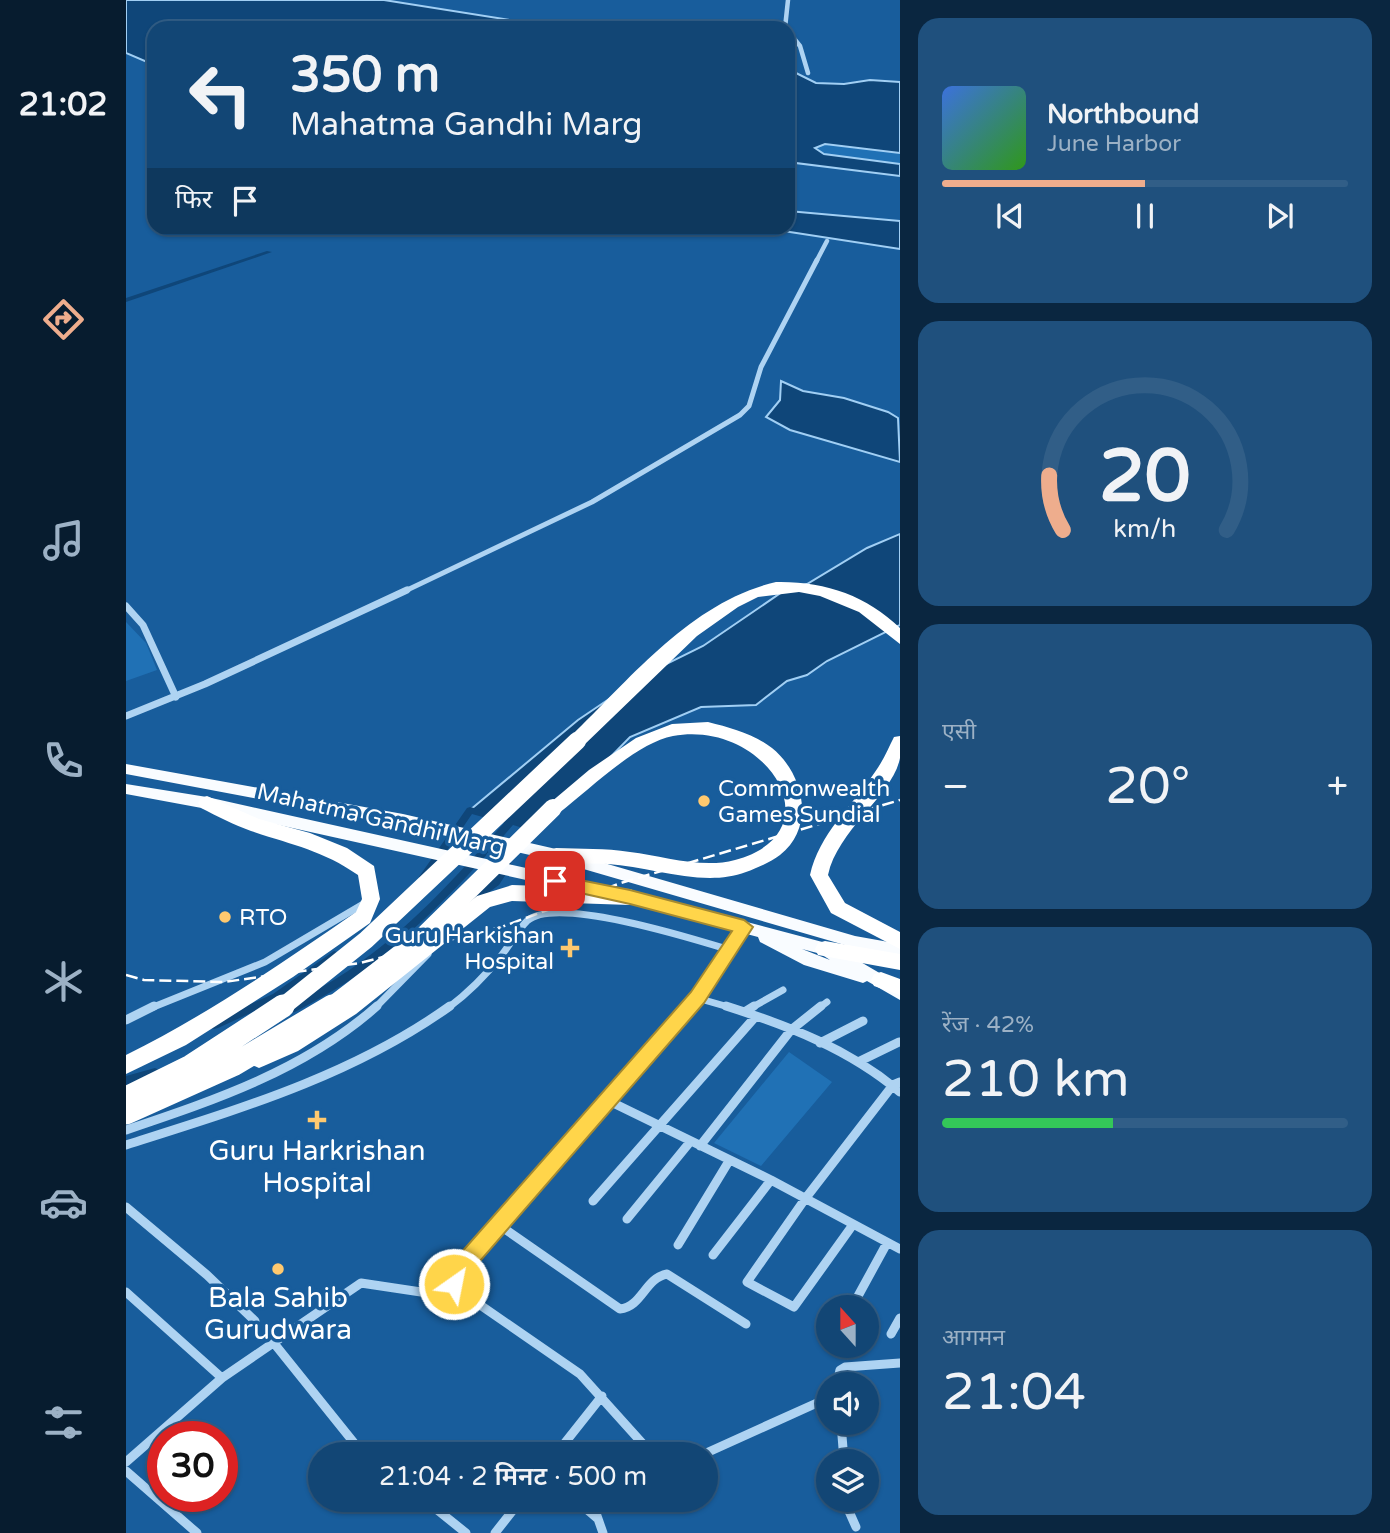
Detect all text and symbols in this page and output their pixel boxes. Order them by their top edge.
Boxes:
text: 350 m [290,46,440,105]
icon: left [175,49,266,140]
text: 21:02 [19,86,107,124]
text: Northbound [1047,99,1199,130]
text: Mahatma Gandhi Marg [290,106,642,144]
text: June Harbor [1047,130,1181,158]
icon: arrive [226,182,264,220]
text: फिर [175,184,212,215]
icon: previous [991,197,1029,235]
icon: pause [1126,197,1164,235]
icon: next [1261,197,1299,235]
icon: directions [39,295,88,344]
text: 20 [1099,433,1191,521]
text: km/h [1114,513,1176,543]
icon: music [39,516,88,565]
text: एसी [942,718,976,746]
icon: phone [39,736,88,785]
text: 20° [1105,755,1190,818]
text: − [942,764,969,810]
text: + [1327,764,1348,810]
place label: Commonwealth Games Sundial [718,775,890,829]
street label: Mahatma Gandhi Marg [254,778,507,862]
marker: Commonwealth Games Sundial [696,793,712,809]
pin [525,851,585,911]
icon: arrive [536,862,574,900]
place label: RTO [239,904,288,932]
marker: RTO [217,909,233,925]
place label: Guru Harkishan Hospital [384,922,554,976]
marker: Guru Harkishan Hospital [560,938,580,958]
icon: climate [39,957,88,1006]
text: रेंज · 42% [942,1011,1034,1039]
text: 210 km [942,1048,1130,1111]
marker: Guru Harkrishan Hospital [307,1110,327,1130]
place label: Guru Harkrishan Hospital [208,1134,426,1200]
icon: car [39,1178,88,1227]
position arrow [417,1247,491,1321]
marker: Bala Sahib Gurudwara [270,1261,286,1277]
place label: Bala Sahib Gurudwara [204,1281,352,1347]
north arrow [816,1295,878,1358]
map controls [816,1295,879,1512]
text: आगमन [942,1324,1005,1352]
text: 21:04 [942,1361,1086,1424]
button: sound [816,1372,879,1435]
icon: filters [39,1398,88,1447]
speed limit sign: 30 [147,1421,238,1512]
button: layers [816,1449,879,1512]
text: 21:04 · 2 मिनट · 500 m [379,1461,647,1492]

